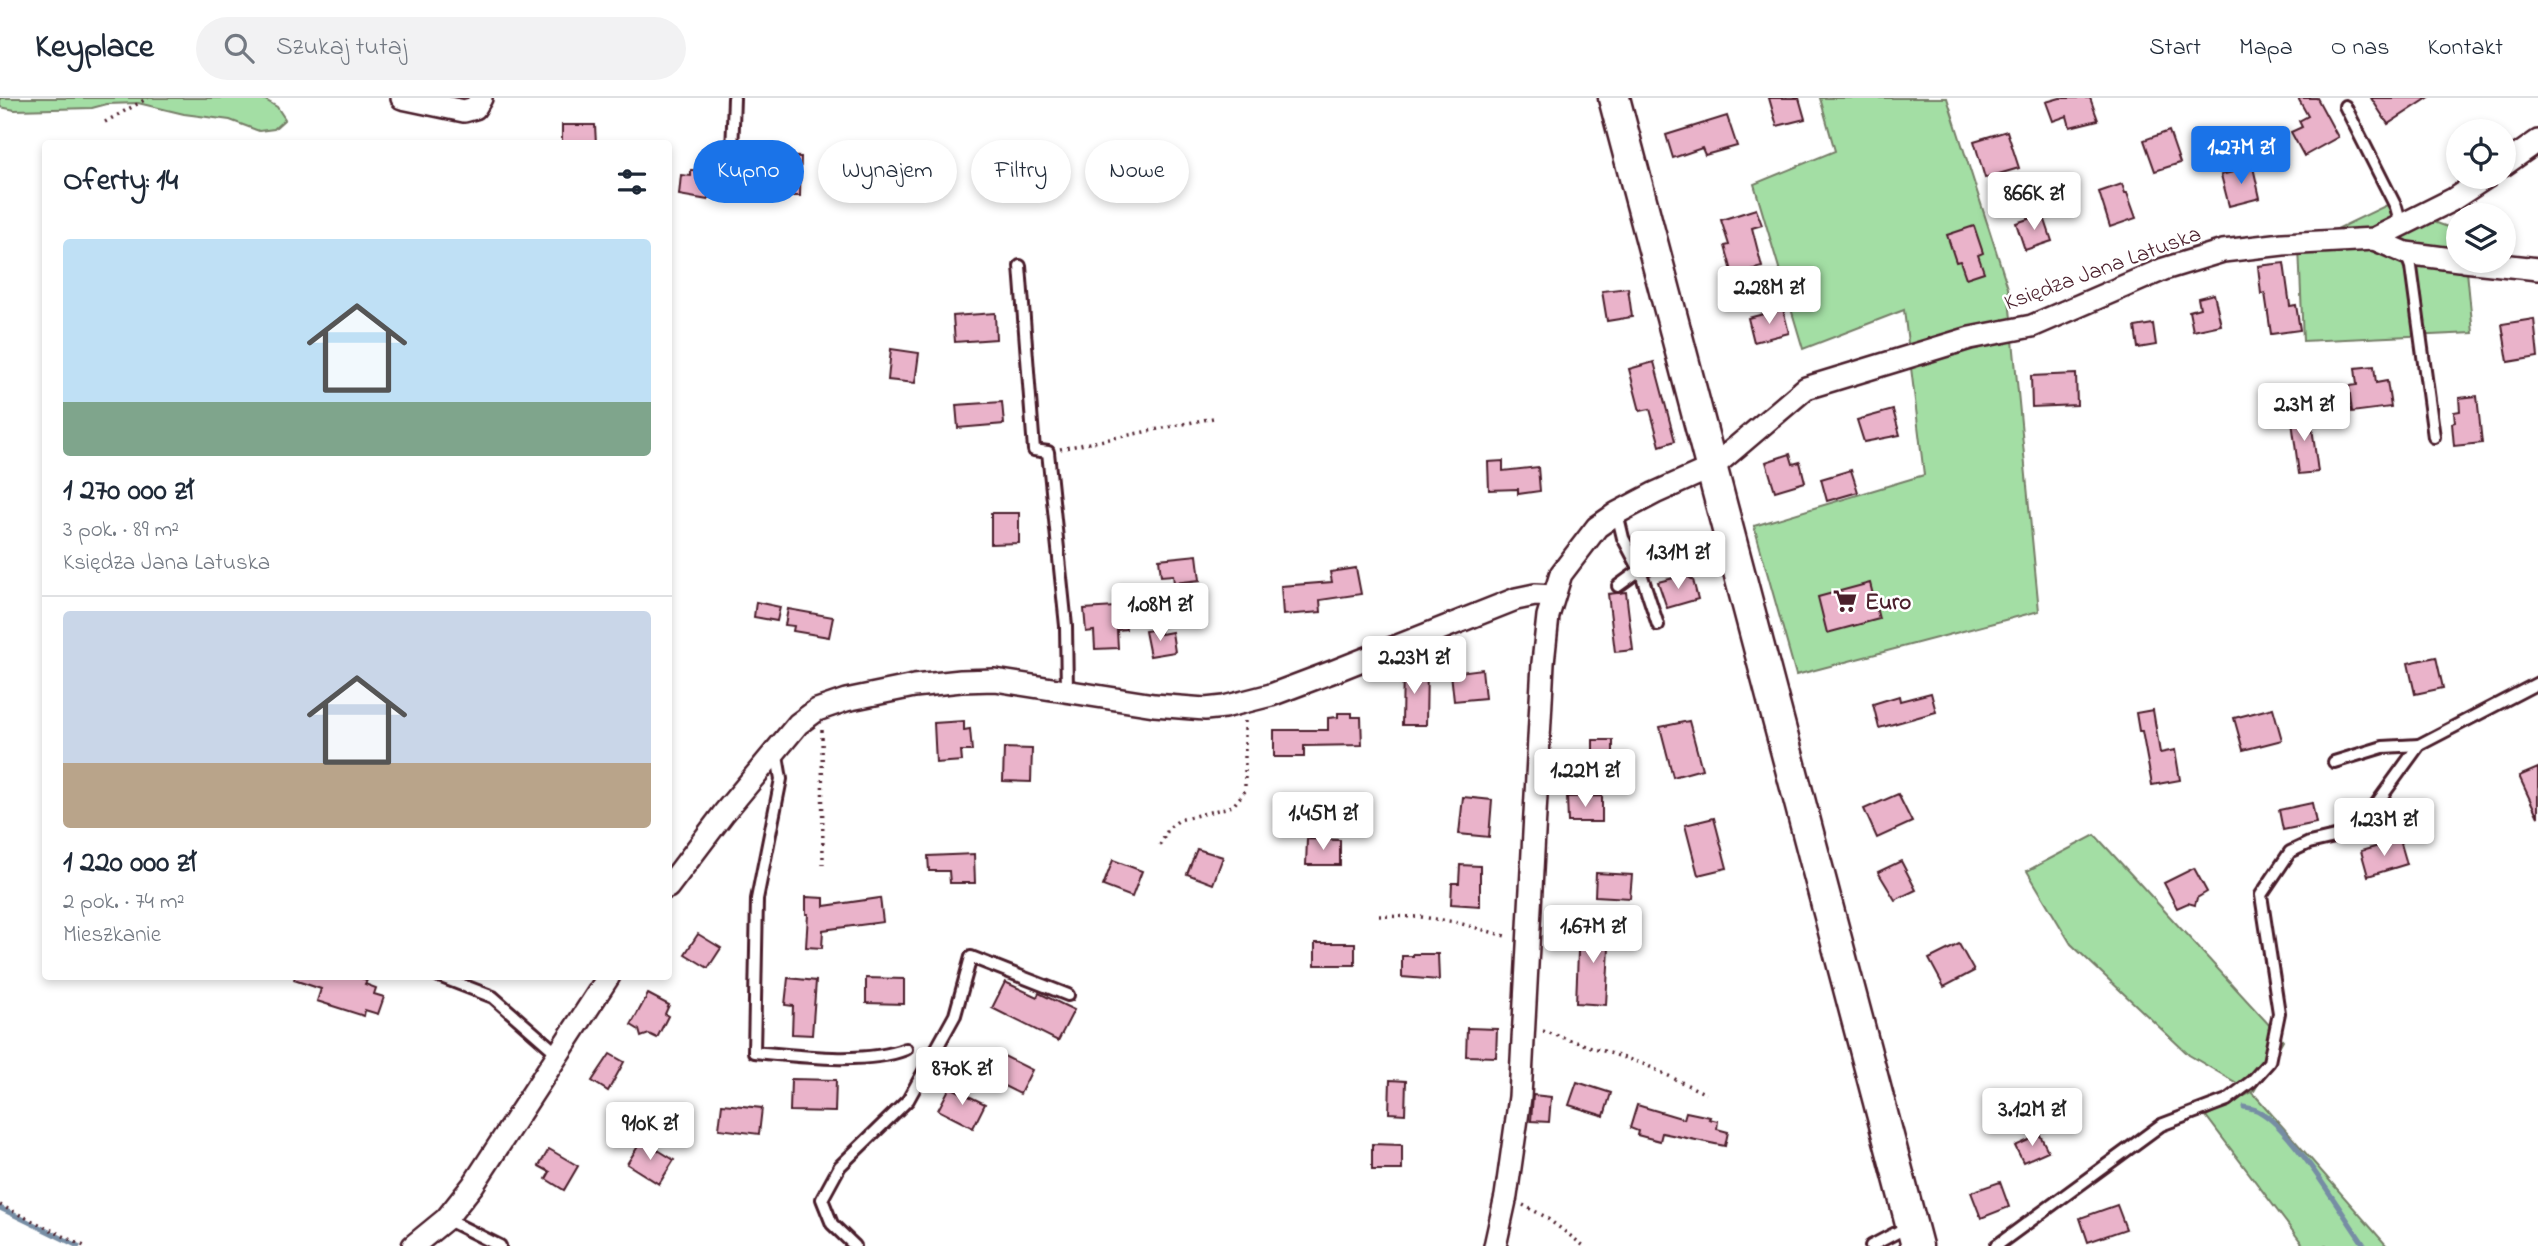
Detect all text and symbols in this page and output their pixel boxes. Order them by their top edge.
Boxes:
search box [196,17,686,80]
text: Keyplace [35,24,154,72]
icon: search [220,29,258,67]
text: Szukaj tutaj [276,29,407,67]
text: Start [2149,31,2201,66]
text: Mapa [2239,31,2293,66]
text: O nas [2331,31,2389,66]
text: Kontakt [2427,31,2503,66]
map controls [2446,119,2516,273]
button: locate [2446,119,2516,189]
pin: 1.27M zł [2169,126,2313,186]
text: 1.27M zł [2207,132,2275,165]
chip: Kupno [693,140,804,203]
chip: Wynajem [818,140,957,203]
chip: Filtry [971,140,1071,203]
chip: Nowe [1085,140,1189,203]
text: Oferty: 14 [63,160,178,204]
icon: filters [613,163,651,201]
pin: 866K zł [1969,172,2099,232]
text: 866K zł [2004,178,2064,211]
button: layers [2446,203,2516,273]
street label: Księdza Jana Latuska [2000,218,2206,320]
pin: 2.28M zł [1697,266,1841,326]
text: 2.28M zł [1734,272,1804,305]
icon: home [294,285,420,411]
pin: 2.3M zł [2239,384,2369,443]
text: 2.3M zł [2274,389,2334,422]
text: 1 270 000 zł [63,470,194,514]
text: 3 pok. · 89 m² [63,514,179,547]
pin: 1.31M zł [1606,532,1750,591]
text: 1.31M zł [1646,537,1710,570]
text: Księdza Jana Latuska [63,547,270,580]
pin: 1.08M zł [1088,584,1232,643]
supermarket icon: Euro [1831,587,1859,615]
place label: Euro [1865,587,1911,620]
text: 1.08M zł [1127,589,1193,622]
pin: 2.23M zł [1342,636,1486,696]
text: 2.23M zł [1378,642,1450,675]
icon: home [294,657,420,783]
pin: 1.22M zł [1513,750,1657,809]
text: 1.22M zł [1550,755,1620,788]
pin: 1.45M zł [1251,792,1395,852]
text: 1.45M zł [1288,798,1358,831]
pin: 1.23M zł [2312,798,2456,858]
text: 1.23M zł [2350,804,2418,837]
text: 1 220 000 zł [63,842,196,886]
text: 2 pok. · 74 m² [63,886,185,919]
pin: 1.67M zł [1521,906,1665,965]
text: 1.67M zł [1560,911,1626,944]
text: Mieszkanie [63,919,161,952]
pin: 870K zł [897,1048,1027,1107]
text: 870K zł [932,1053,992,1086]
pin: 3.12M zł [1960,1088,2104,1148]
text: 3.12M zł [1998,1094,2066,1127]
pin: 910K zł [585,1102,715,1162]
text: 910K zł [622,1108,678,1141]

